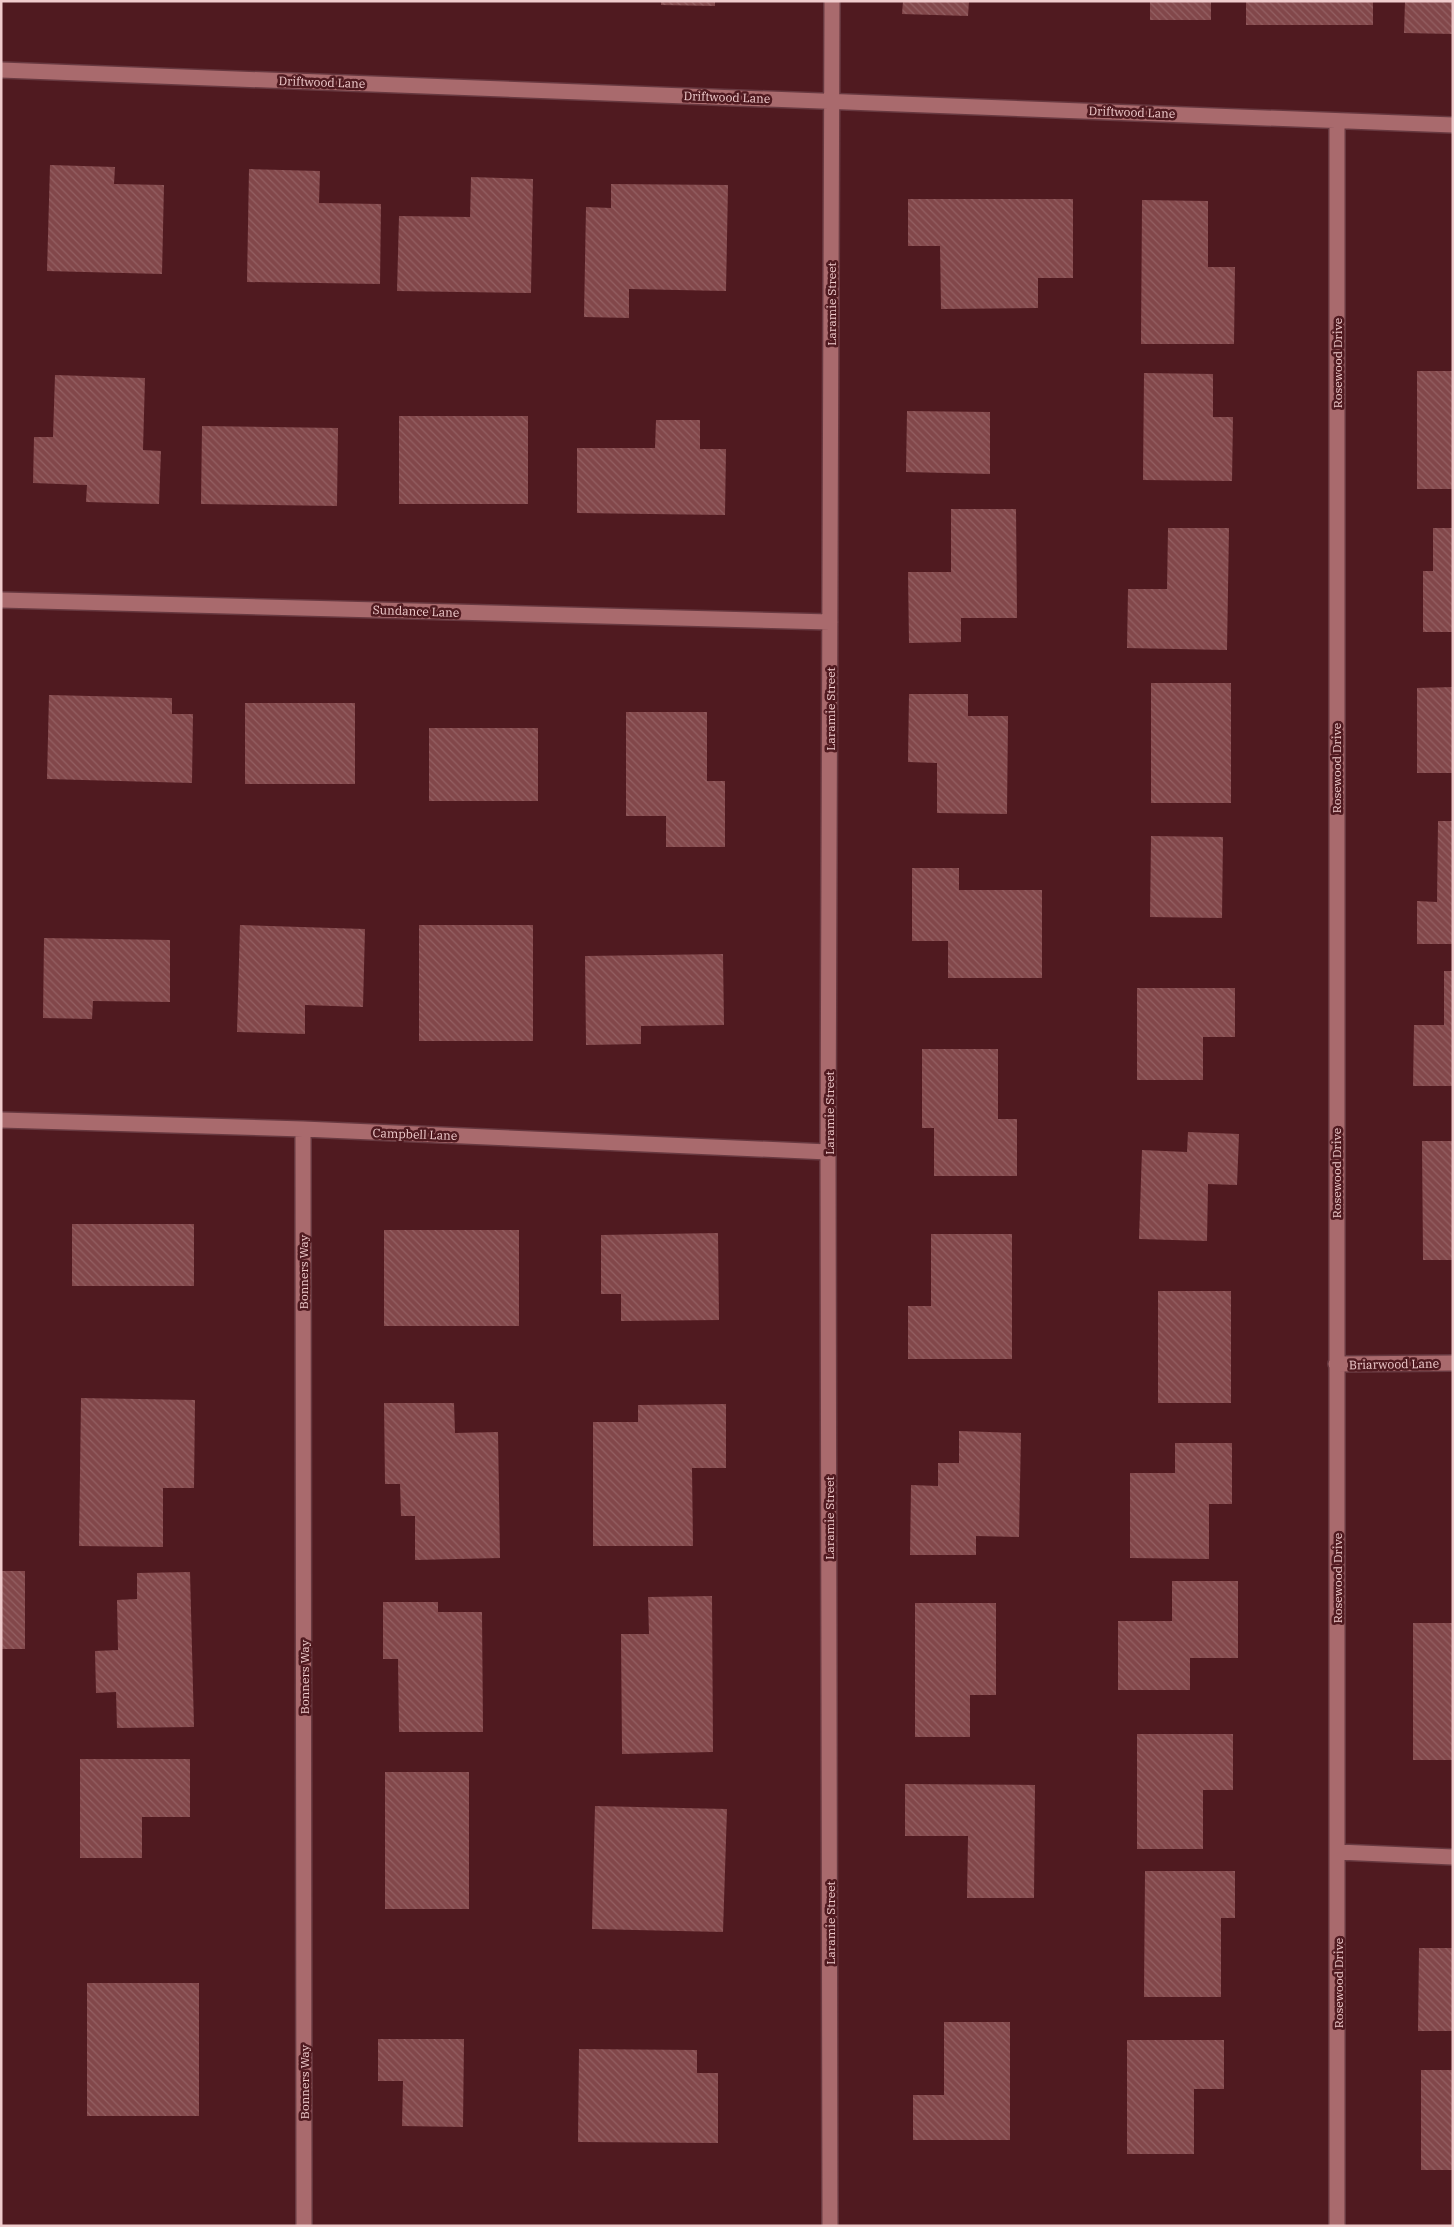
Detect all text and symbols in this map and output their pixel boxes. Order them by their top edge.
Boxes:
street label: Driftwood Lane [278,73,366,91]
street label: Driftwood Lane [683,88,771,106]
street label: Driftwood Lane [1088,103,1176,121]
street label: Laramie Street [824,262,839,346]
street label: Rosewood Drive [1330,318,1345,408]
street label: Sundance Lane [372,602,460,620]
street label: Laramie Street [823,667,838,751]
street label: Rosewood Drive [1329,723,1344,813]
street label: Laramie Street [822,1071,837,1155]
street label: Campbell Lane [373,1125,457,1143]
street label: Rosewood Drive [1329,1128,1344,1218]
street label: Bonners Way [296,1234,311,1309]
street label: Briarwood Lane [1349,1356,1439,1372]
street label: Laramie Street [822,1476,837,1560]
street label: Rosewood Drive [1330,1533,1345,1623]
street label: Bonners Way [297,1639,312,1714]
street label: Laramie Street [823,1881,838,1965]
street label: Rosewood Drive [1331,1938,1346,2028]
street label: Bonners Way [297,2044,312,2119]

